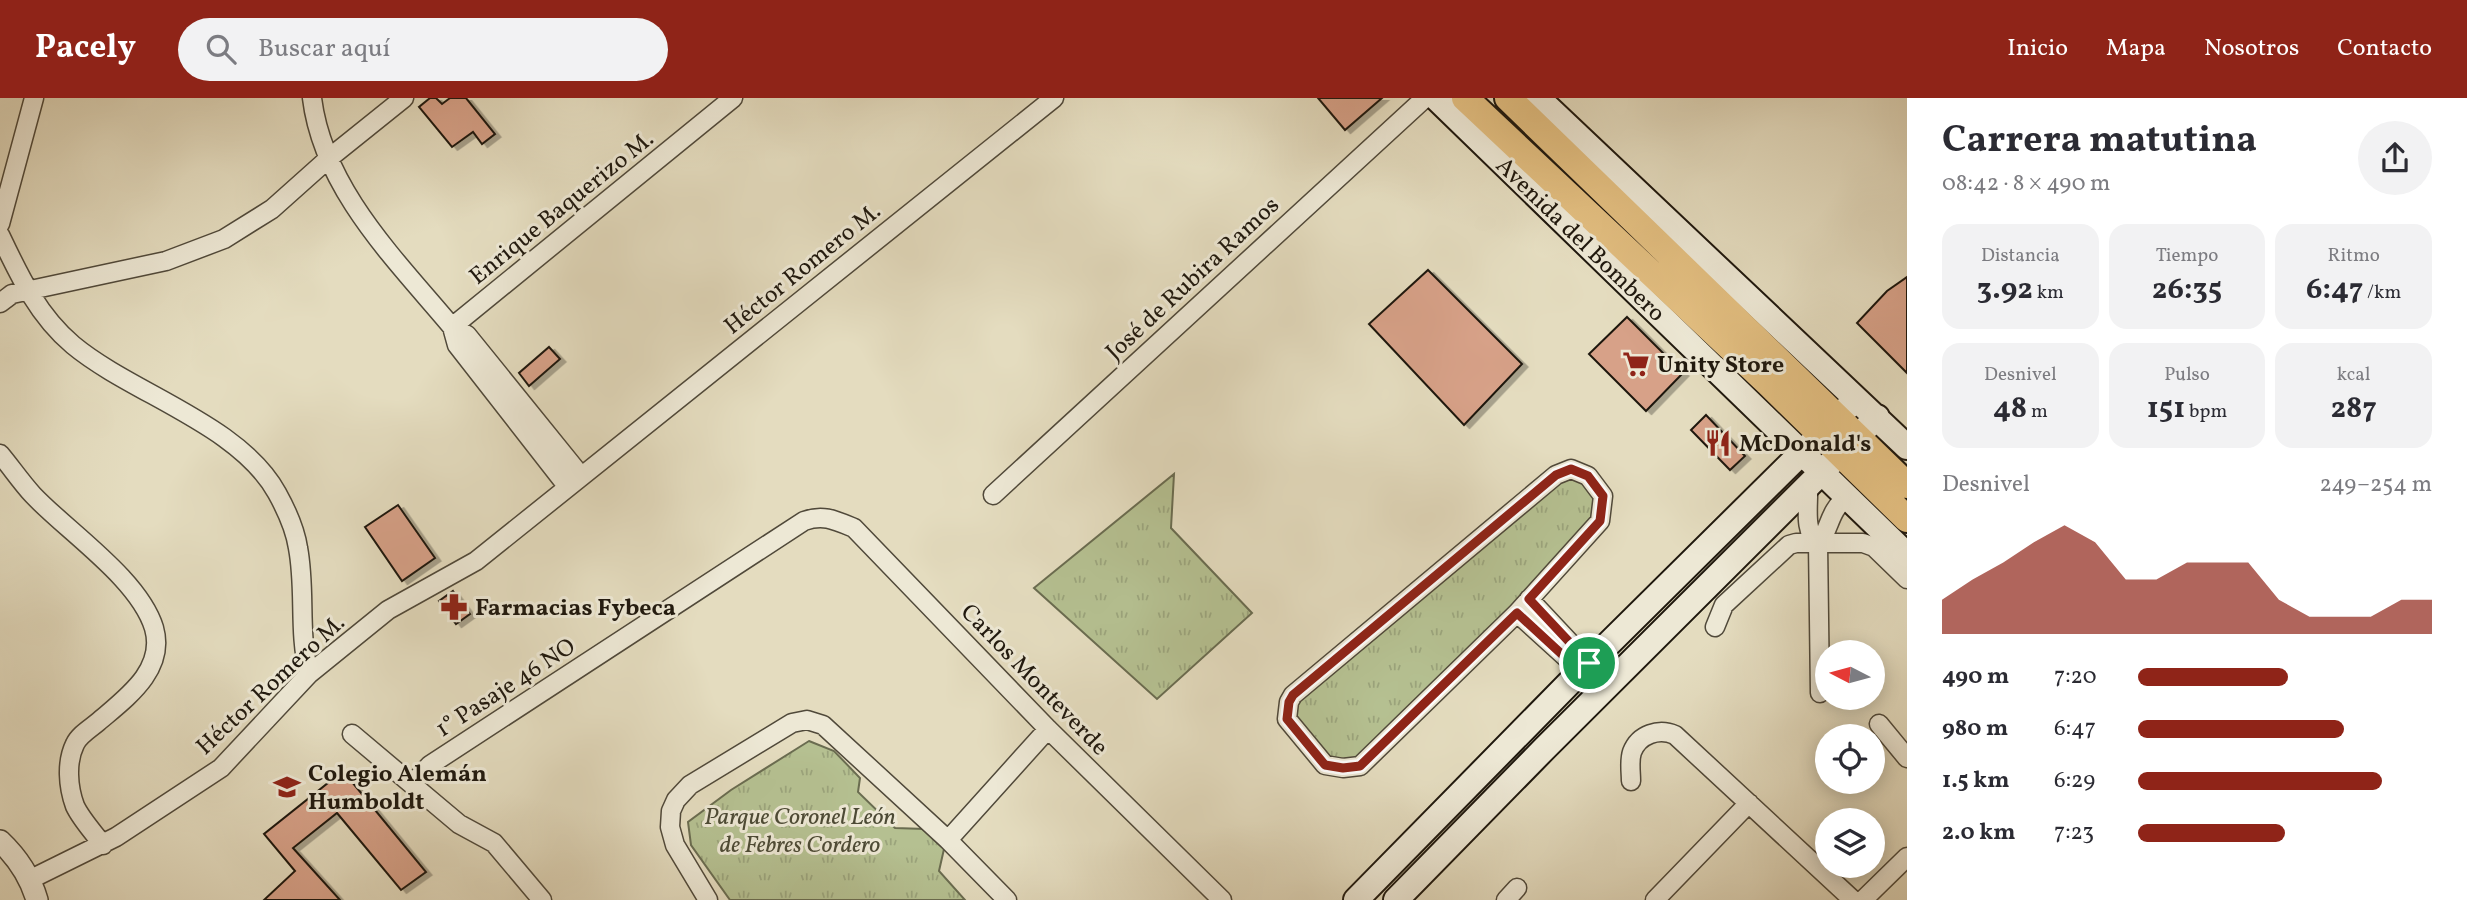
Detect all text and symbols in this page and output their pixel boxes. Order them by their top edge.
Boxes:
search box [178,18,668,81]
text: Pacely [35,26,136,72]
icon: search [202,30,240,68]
text: Buscar aquí [258,31,390,67]
text: Inicio [2007,32,2068,66]
text: Mapa [2106,32,2166,66]
text: Nosotros [2204,32,2299,66]
text: Contacto [2337,32,2432,66]
text: Carrera matutina [1942,115,2257,168]
button: share [2358,121,2432,195]
street label: Enrique Baquerizo M. [463,123,662,294]
street label: Avenida del Bombero [1487,150,1672,331]
text: 08:42 · 8 × 490 m [1942,168,2110,200]
street label: José de Rubira Ramos [1099,190,1288,369]
street label: Héctor Romero M. [718,196,889,343]
text: Distancia [1981,243,2060,269]
text: Tiempo [2156,243,2218,269]
text: Ritmo [2328,243,2380,269]
text: 3.92 [1977,269,2033,311]
text: 26:35 [2152,269,2222,311]
text: 6:47 [2306,269,2363,311]
text: km [2033,280,2064,306]
text: /km [2363,280,2401,306]
supermarket icon: Unity Store [1621,349,1651,379]
place label: Unity Store [1657,349,1784,383]
text: Desnivel [1984,362,2057,388]
text: Pulso [2164,362,2210,388]
text: kcal [2337,362,2371,388]
text: 48 [1993,388,2027,430]
text: 151 [2147,388,2185,430]
text: 287 [2331,388,2377,430]
text: m [2027,399,2048,425]
text: bpm [2185,399,2227,425]
restaurant icon: McDonald's [1703,428,1733,458]
place label: McDonald's [1739,428,1871,462]
text: Desnivel [1942,469,2030,501]
text: 249–254 m [2320,469,2432,501]
pharmacy icon: Farmacias Fybeca [439,592,469,622]
place label: Farmacias Fybeca [475,592,676,626]
street label: Carlos Monteverde [952,597,1115,764]
street label: Héctor Romero M. [189,607,354,764]
street label: 1° Pasaje 46 NO [429,631,583,747]
pin [1559,633,1619,693]
north arrow [1815,640,1885,710]
map controls [1815,640,1885,878]
icon: arrive [1570,644,1608,682]
text: 490 m [1942,661,2009,693]
text: 7:20 [2054,661,2097,693]
text: 980 m [1942,713,2008,745]
text: 6:47 [2054,713,2096,745]
button: locate [1815,724,1885,794]
place label: Colegio Alemán Humboldt [308,758,487,820]
text: 1.5 km [1942,765,2009,797]
text: 6:29 [2054,765,2095,797]
school or university icon: Colegio Alemán Humboldt [272,772,302,802]
park label: Parque Coronel León de Febres Cordero [704,801,896,863]
button: layers [1815,808,1885,878]
text: 2.0 km [1942,817,2015,849]
text: 7:23 [2054,817,2094,849]

